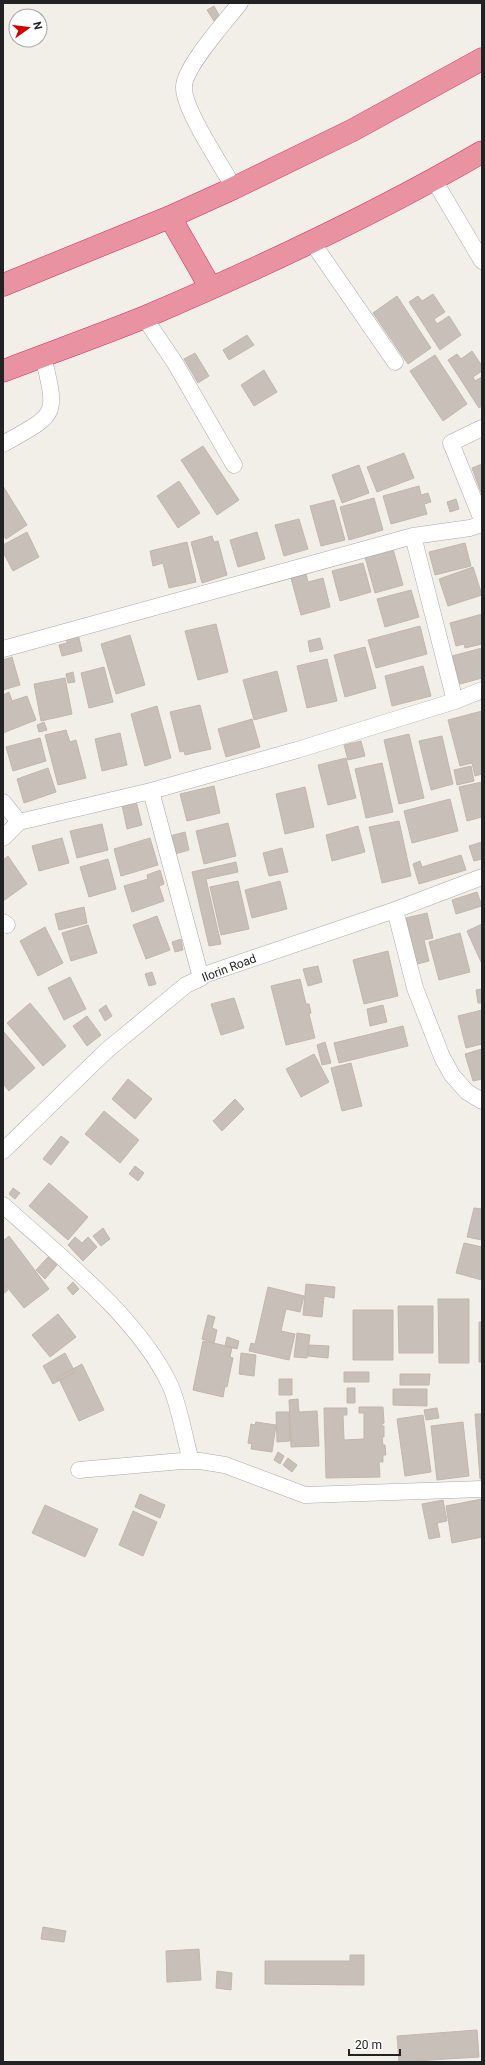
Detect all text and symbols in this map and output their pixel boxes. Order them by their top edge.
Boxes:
north arrow [8,8,48,48]
text: N [30,20,45,31]
street label: Ilorin Road [200,951,258,985]
scale bar [349,2031,400,2057]
text: 20 m [355,2038,382,2052]

